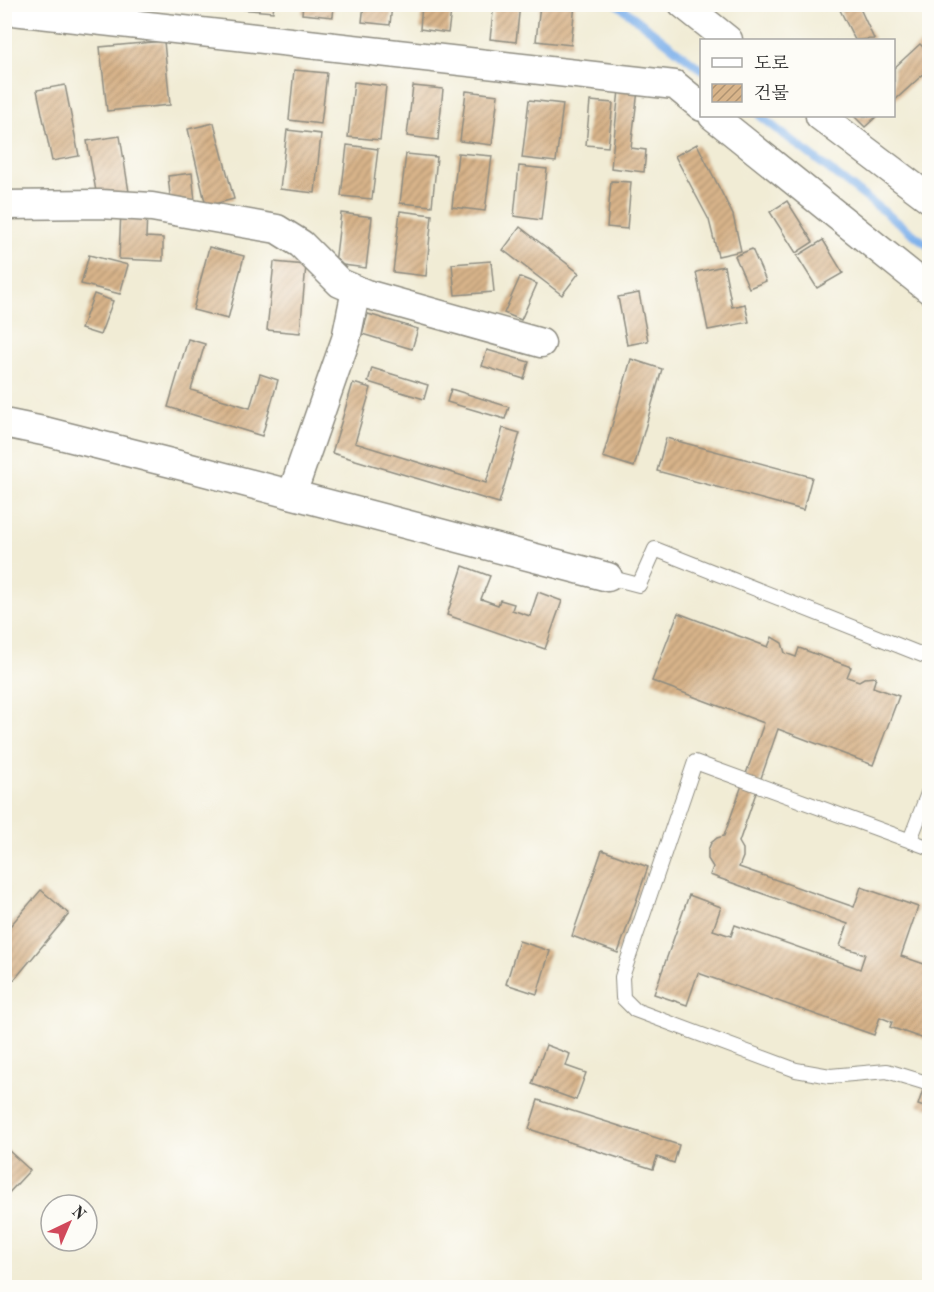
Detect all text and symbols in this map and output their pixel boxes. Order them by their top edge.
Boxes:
legend [700,39,895,117]
text: 도로 [754,55,789,73]
text: 건물 [754,84,789,103]
north arrow [39,1193,99,1253]
text: N [68,1204,89,1224]

